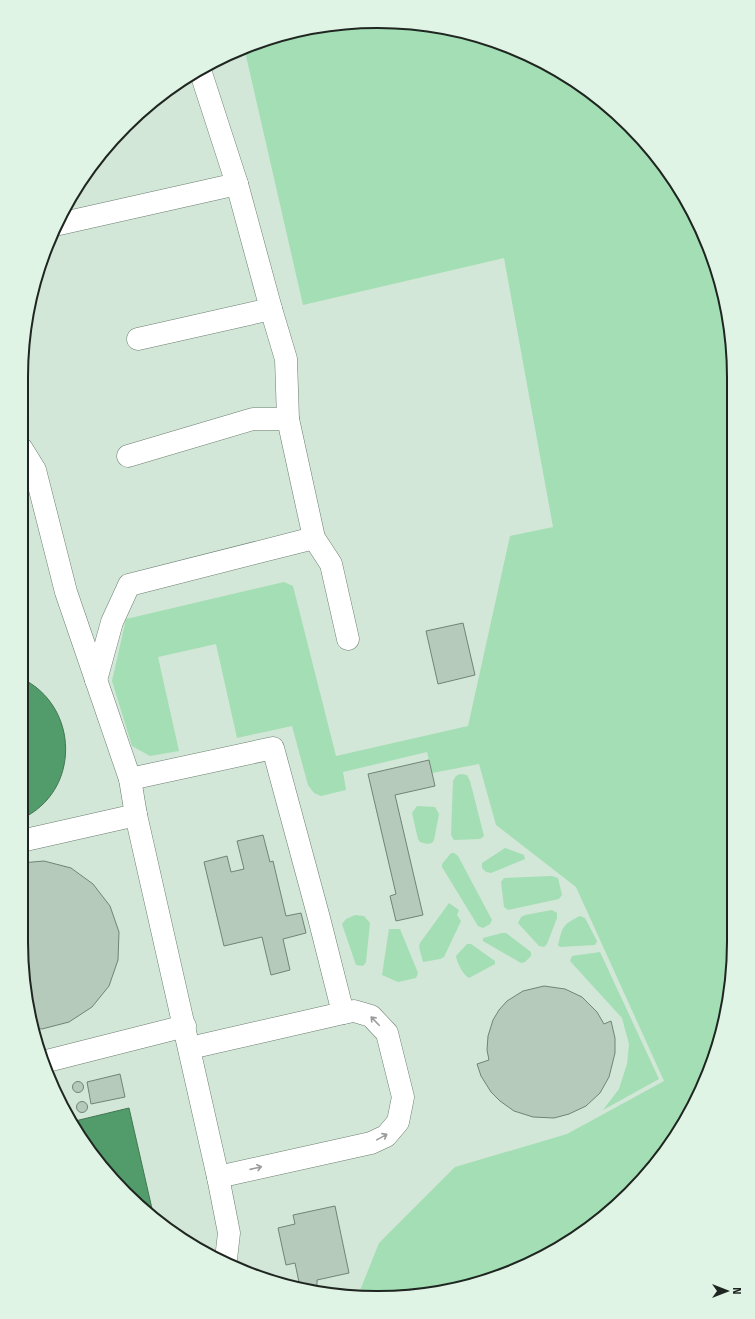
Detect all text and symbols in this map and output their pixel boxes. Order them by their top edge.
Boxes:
one-way arrow [370,1016,380,1026]
one-way arrow [376,1133,388,1140]
one-way arrow [250,1164,263,1172]
north arrow [707,1271,747,1311]
text: N [730,1287,743,1295]

